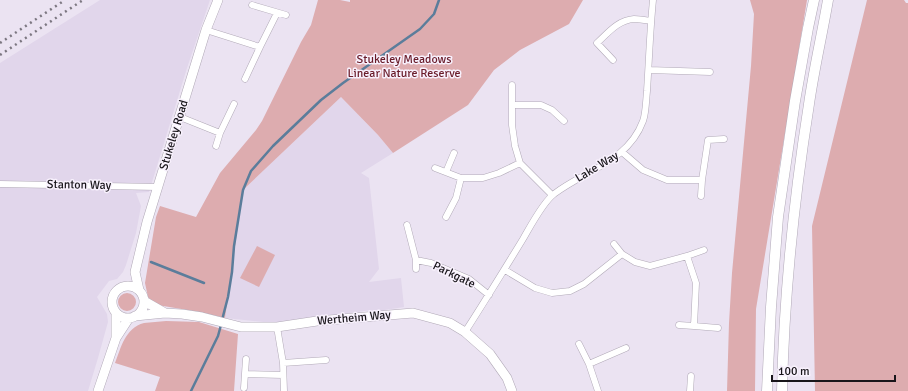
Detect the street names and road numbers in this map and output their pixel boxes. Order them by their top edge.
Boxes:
street label: Stukeley Road [156,98,192,172]
street label: Lake Way [573,148,622,186]
street label: Stanton Way [47,177,112,193]
street label: Parkgate [430,258,478,292]
street label: Wertheim Way [317,307,392,329]

